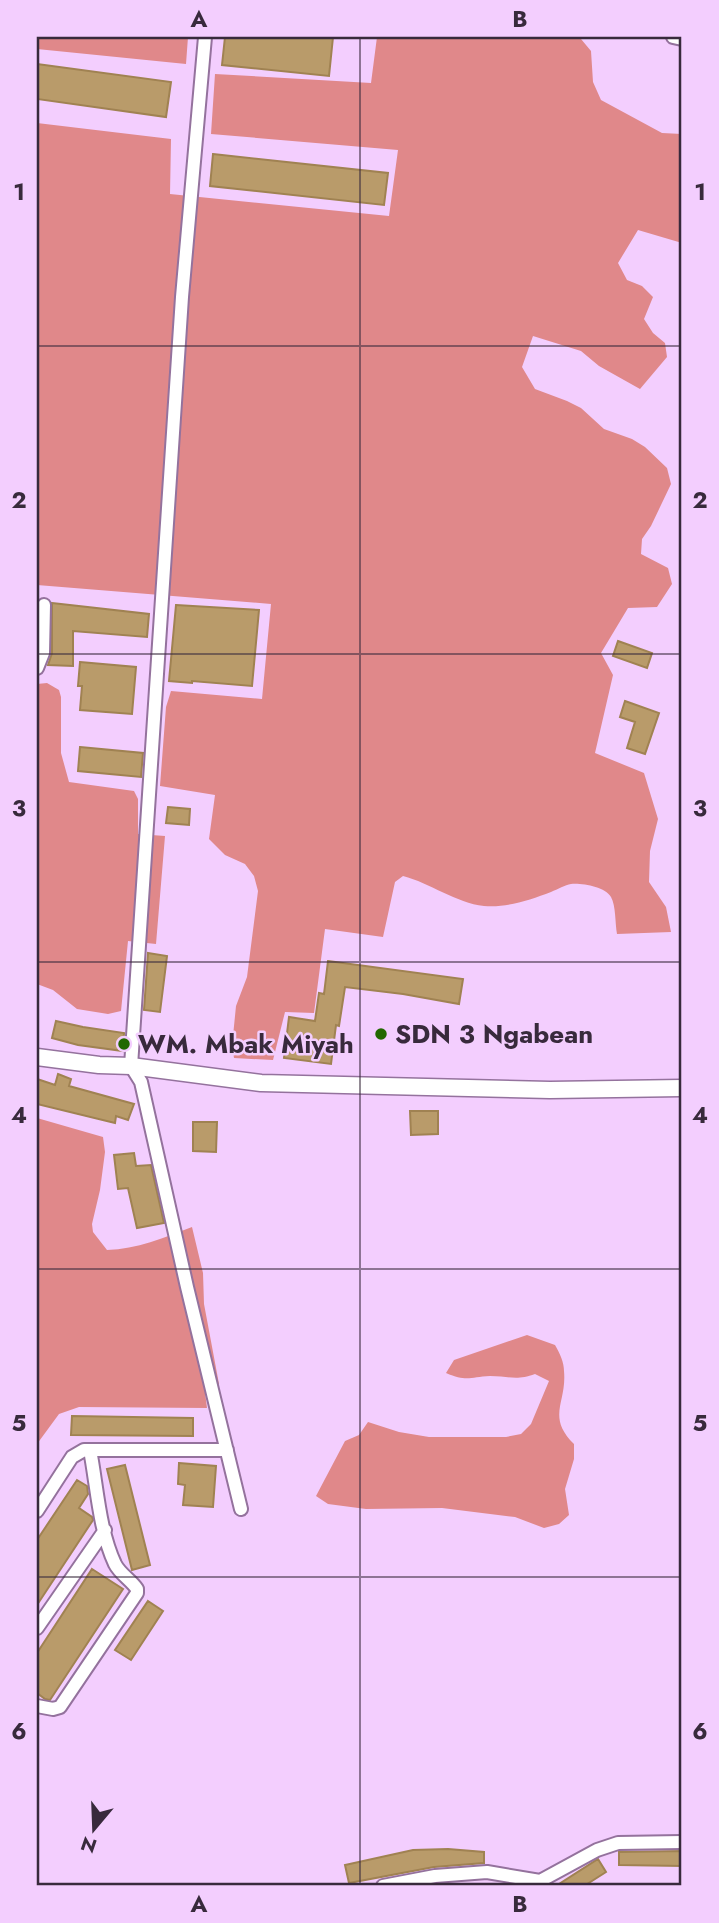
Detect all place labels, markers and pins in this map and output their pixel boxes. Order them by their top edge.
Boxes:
place label: SDN 3 Ngabean [395,1015,593,1053]
place label: WM. Mbak Miyah [138,1025,354,1063]
marker: SDN 3 Ngabean [373,1026,389,1042]
marker: WM. Mbak Miyah [116,1036,132,1052]

